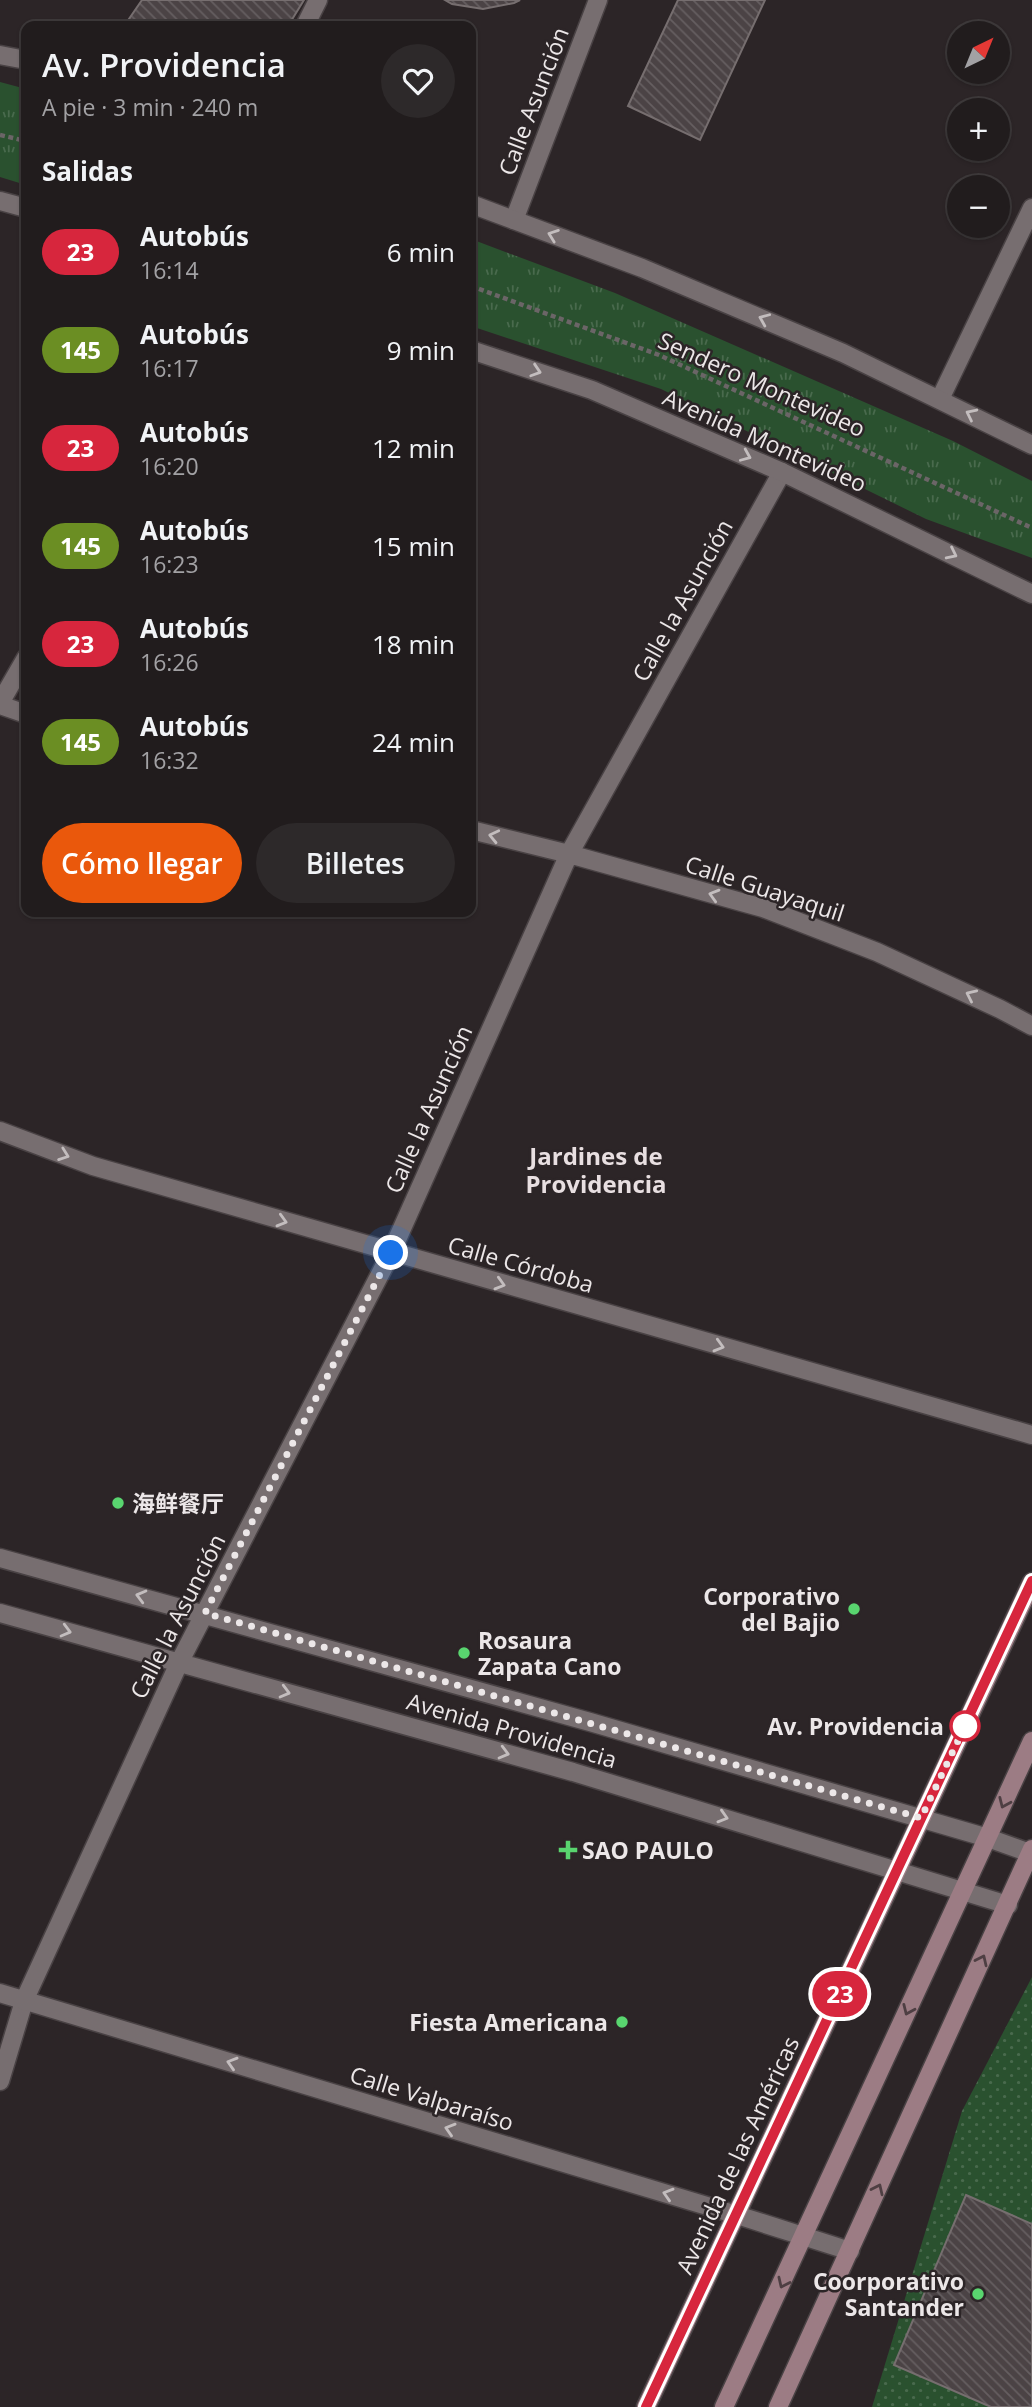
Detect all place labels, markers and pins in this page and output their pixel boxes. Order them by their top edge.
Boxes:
place label: 海鲜餐厅 [132,1487,224,1519]
marker: 海鲜餐厅 [110,1495,126,1511]
place label: Corporativo del Bajio [703,1580,840,1638]
marker: Corporativo del Bajio [846,1601,862,1617]
place label: Rosaura Zapata Cano [478,1624,621,1682]
marker: Rosaura Zapata Cano [456,1645,472,1661]
place label: Av. Providencia [767,1710,944,1742]
marker: Av. Providencia [950,1711,980,1741]
place label: SAO PAULO [582,1834,714,1866]
marker: SAO PAULO [560,1842,576,1858]
place label: Fiesta Americana [409,2006,608,2038]
marker: Fiesta Americana [614,2014,630,2030]
place label: Coorporativo Santander [813,2265,964,2323]
marker: Coorporativo Santander [970,2286,986,2302]

